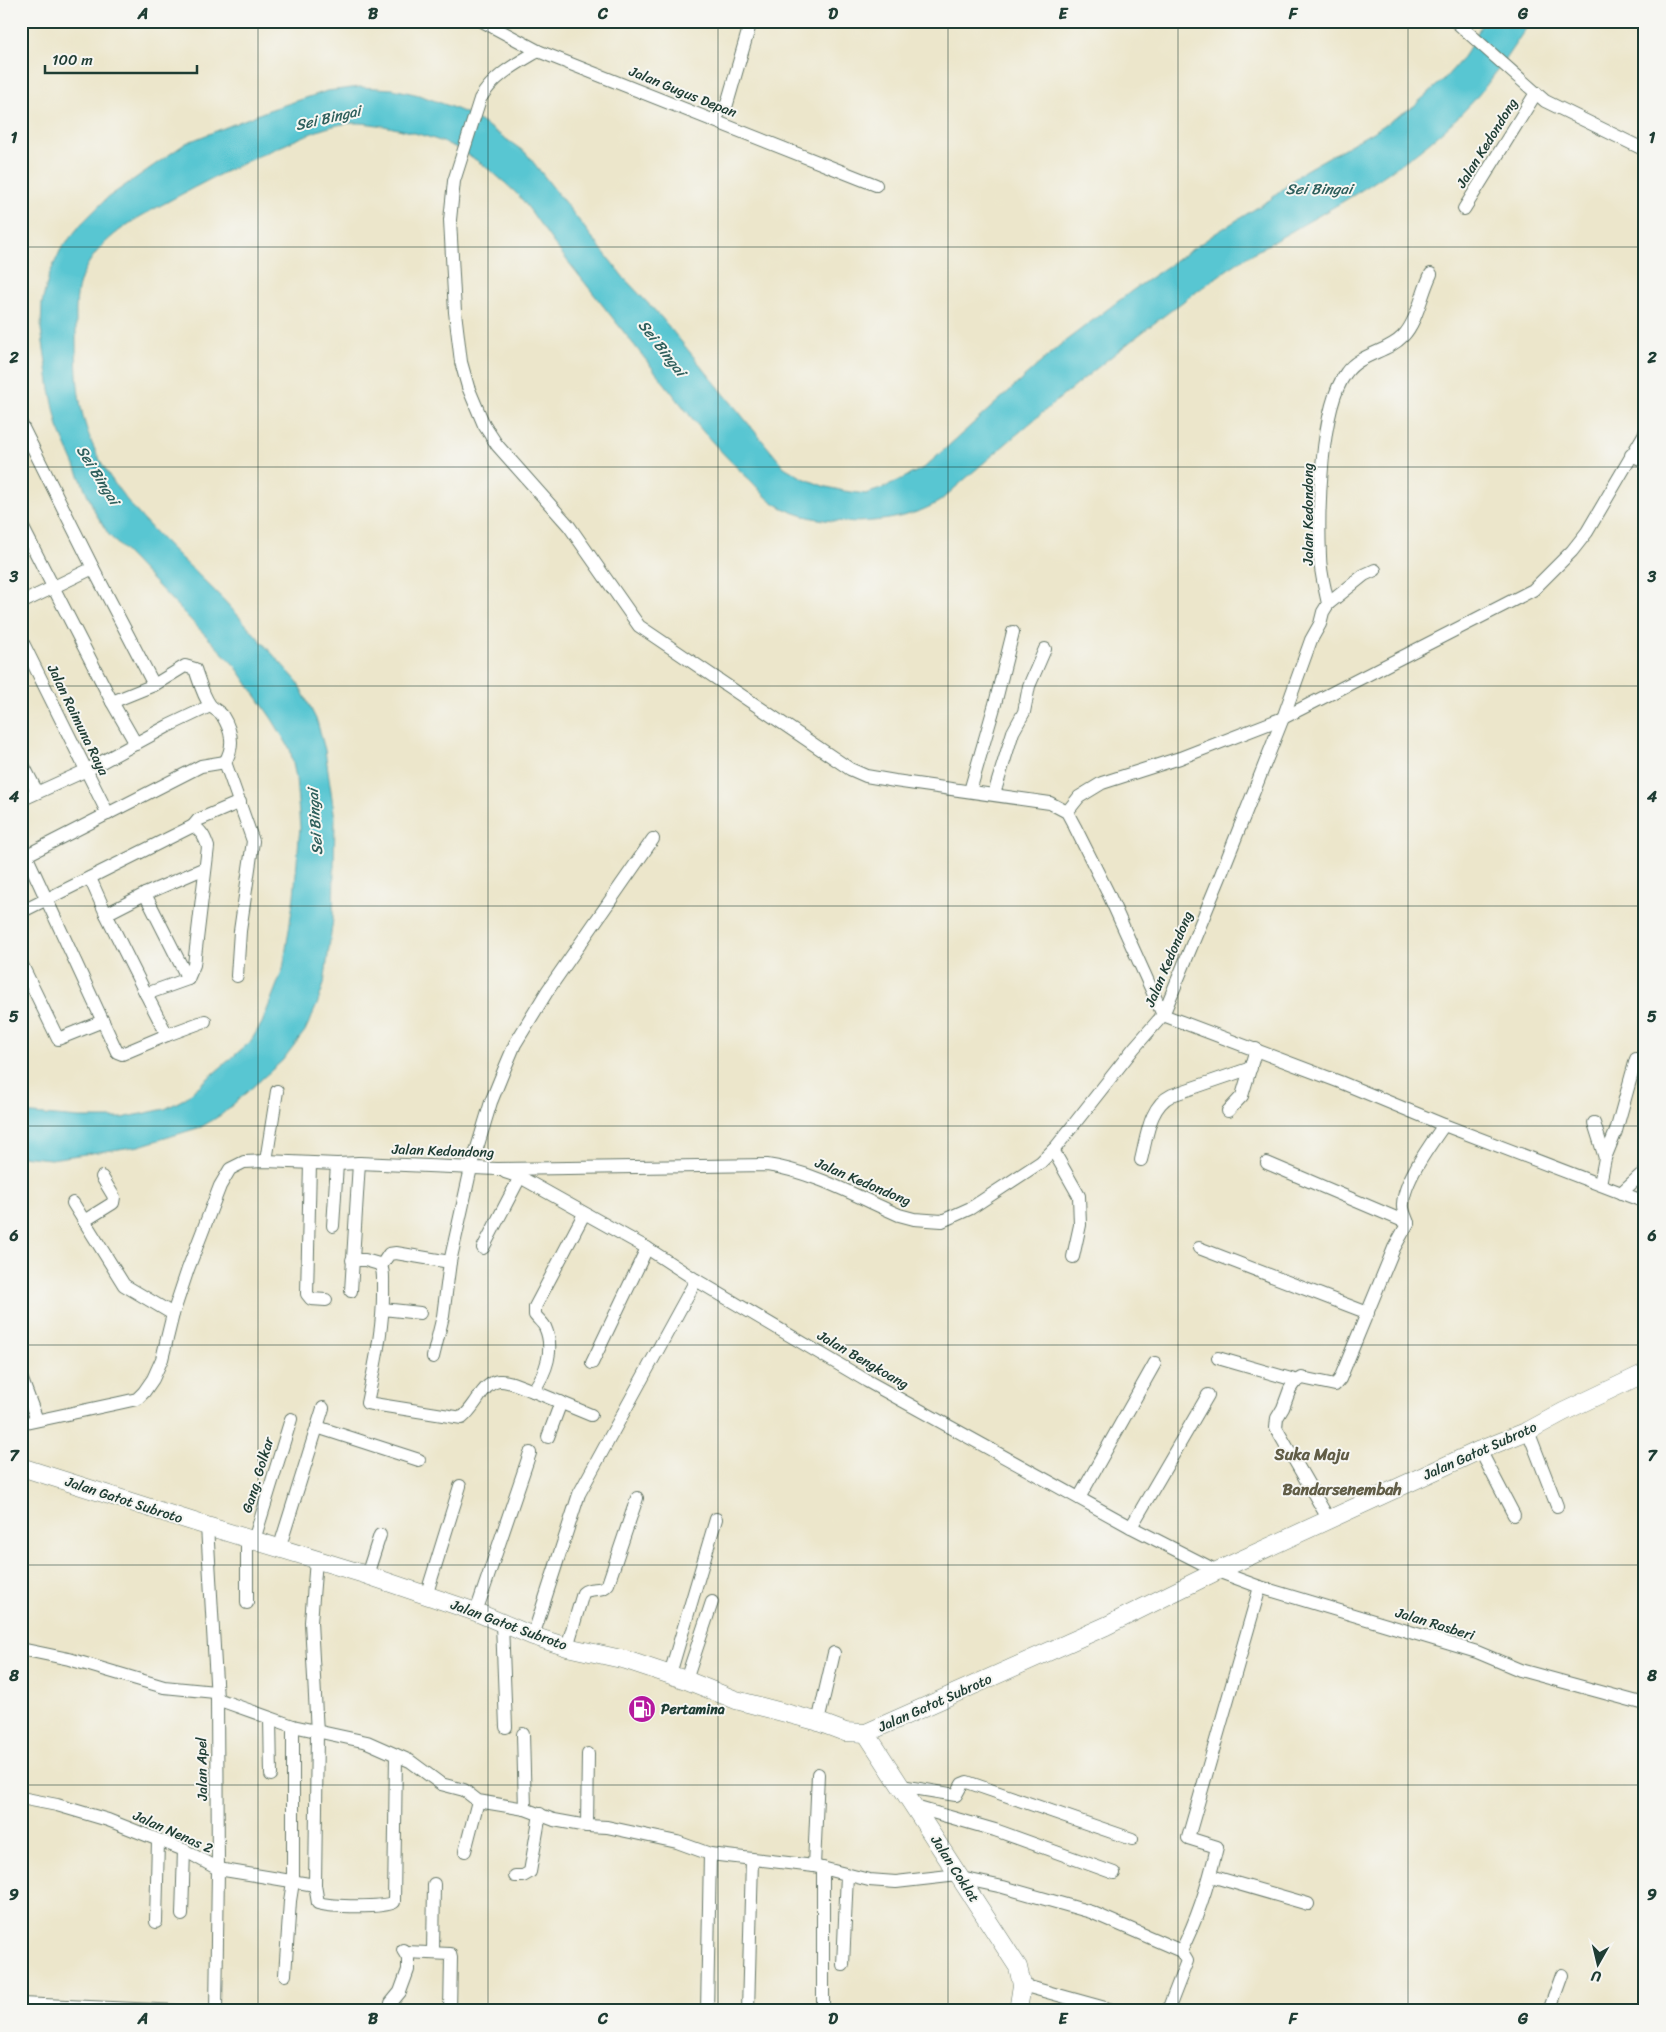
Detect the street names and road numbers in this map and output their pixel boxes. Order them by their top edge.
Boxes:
street label: Jalan Gugus Depan [624,59,741,125]
street label: Jalan Kedondong [1449,93,1525,194]
street label: Jalan Kedondong [1296,463,1321,566]
street label: Jalan Raimuna Raya [40,659,116,781]
street label: Jalan Kedondong [1137,907,1200,1012]
street label: Jalan Kedondong [390,1137,495,1165]
street label: Jalan Kedondong [810,1150,915,1213]
street label: Jalan Bengkoang [812,1323,914,1396]
street label: Jalan Gatot Subroto [1418,1415,1541,1488]
street label: Gang. Golkar [235,1433,282,1516]
street label: Jalan Gatot Subroto [61,1469,186,1531]
street label: Jalan Gatot Subroto [446,1592,571,1658]
street label: Jalan Rasberi [1391,1600,1479,1648]
street label: Jalan Gatot Subroto [873,1667,996,1740]
street label: Jalan Apel [189,1736,215,1802]
street label: Jalan Nenas 2 [128,1803,217,1861]
street label: Jalan Coklat [923,1829,986,1908]

